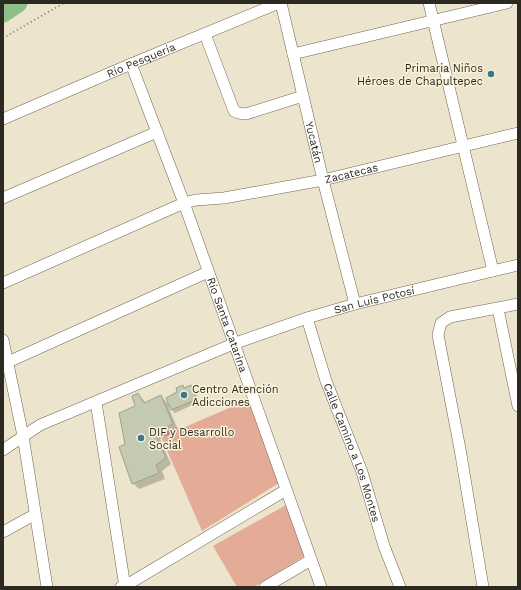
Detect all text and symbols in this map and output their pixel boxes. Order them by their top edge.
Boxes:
street label: Río Pesquería [105,40,177,80]
place label: Primaria Niños Héroes de Chapultepec [357,62,483,88]
marker: Primaria Niños Héroes de Chapultepec [486,69,496,79]
street label: Yucatán [303,120,325,164]
street label: Zacatecas [323,160,379,186]
street label: Río Santa Catarina [205,276,250,374]
street label: San Luis Potosí [332,283,416,316]
street label: Calle Camino a Los Montes [321,381,383,524]
place label: Centro Atención Adicciones [192,383,279,409]
marker: Centro Atención Adicciones [179,390,189,400]
place label: DIF y Desarrollo Social [149,426,234,452]
marker: DIF y Desarrollo Social [136,433,146,443]

